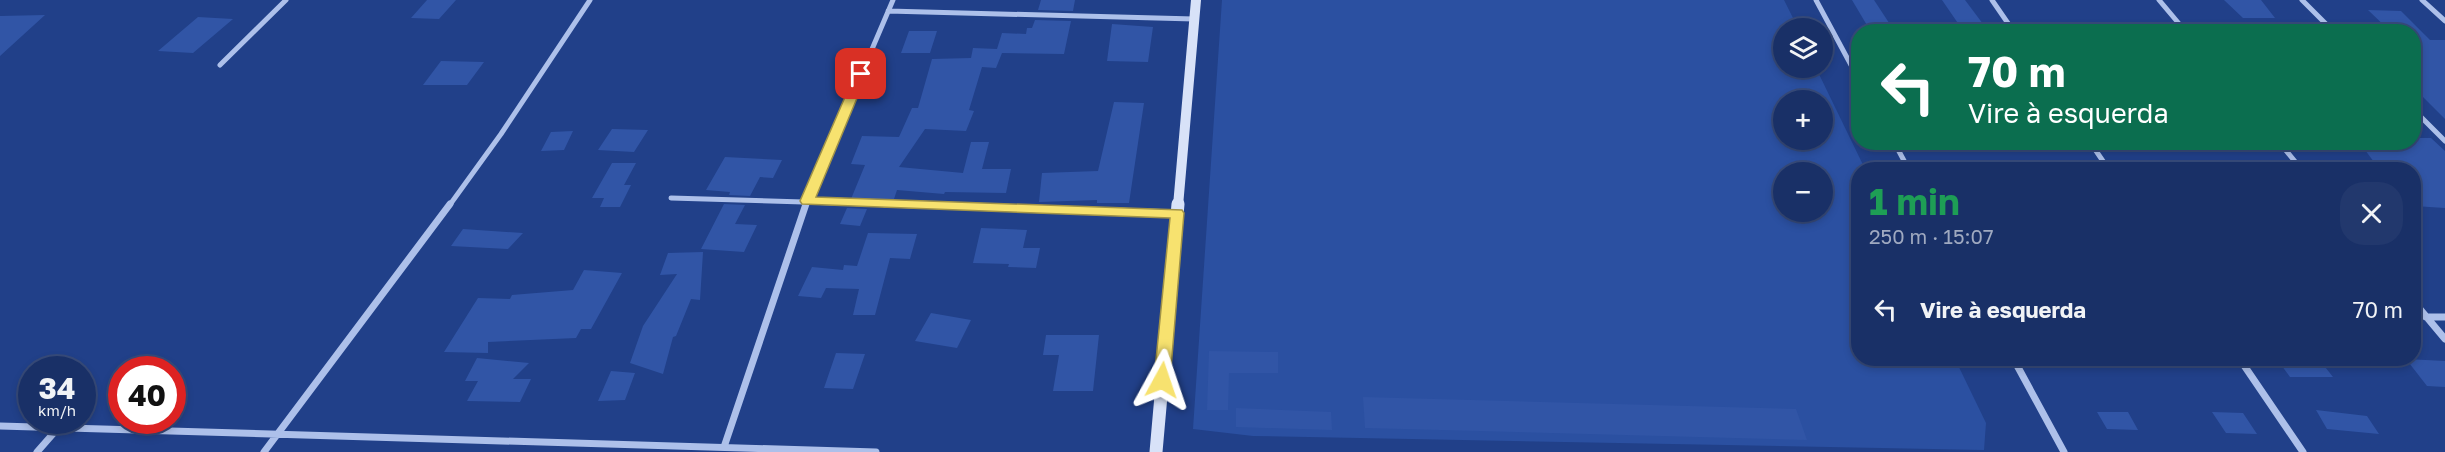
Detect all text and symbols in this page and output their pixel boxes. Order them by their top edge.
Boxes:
map controls [1773,18,1833,222]
button: layers [1773,18,1833,78]
text: 70 m [1968,46,2065,96]
pin [835,48,886,99]
icon: left [1869,48,1947,126]
icon: arrive [844,57,877,90]
button: + [1773,90,1833,150]
text: Vire à esquerda [1968,97,2169,129]
button: − [1773,162,1833,222]
text: 1 min [1869,180,1960,223]
button: close [2340,182,2403,245]
text: 250 m · 15:07 [1869,224,1994,248]
icon: left [1869,293,1902,326]
text: Vire à esquerda [1920,296,2086,323]
text: 70 m [2353,296,2403,323]
position arrow [1130,348,1194,412]
speed limit sign: 40 [108,356,186,434]
text: 34 [38,370,76,406]
text: km/h [38,401,76,419]

